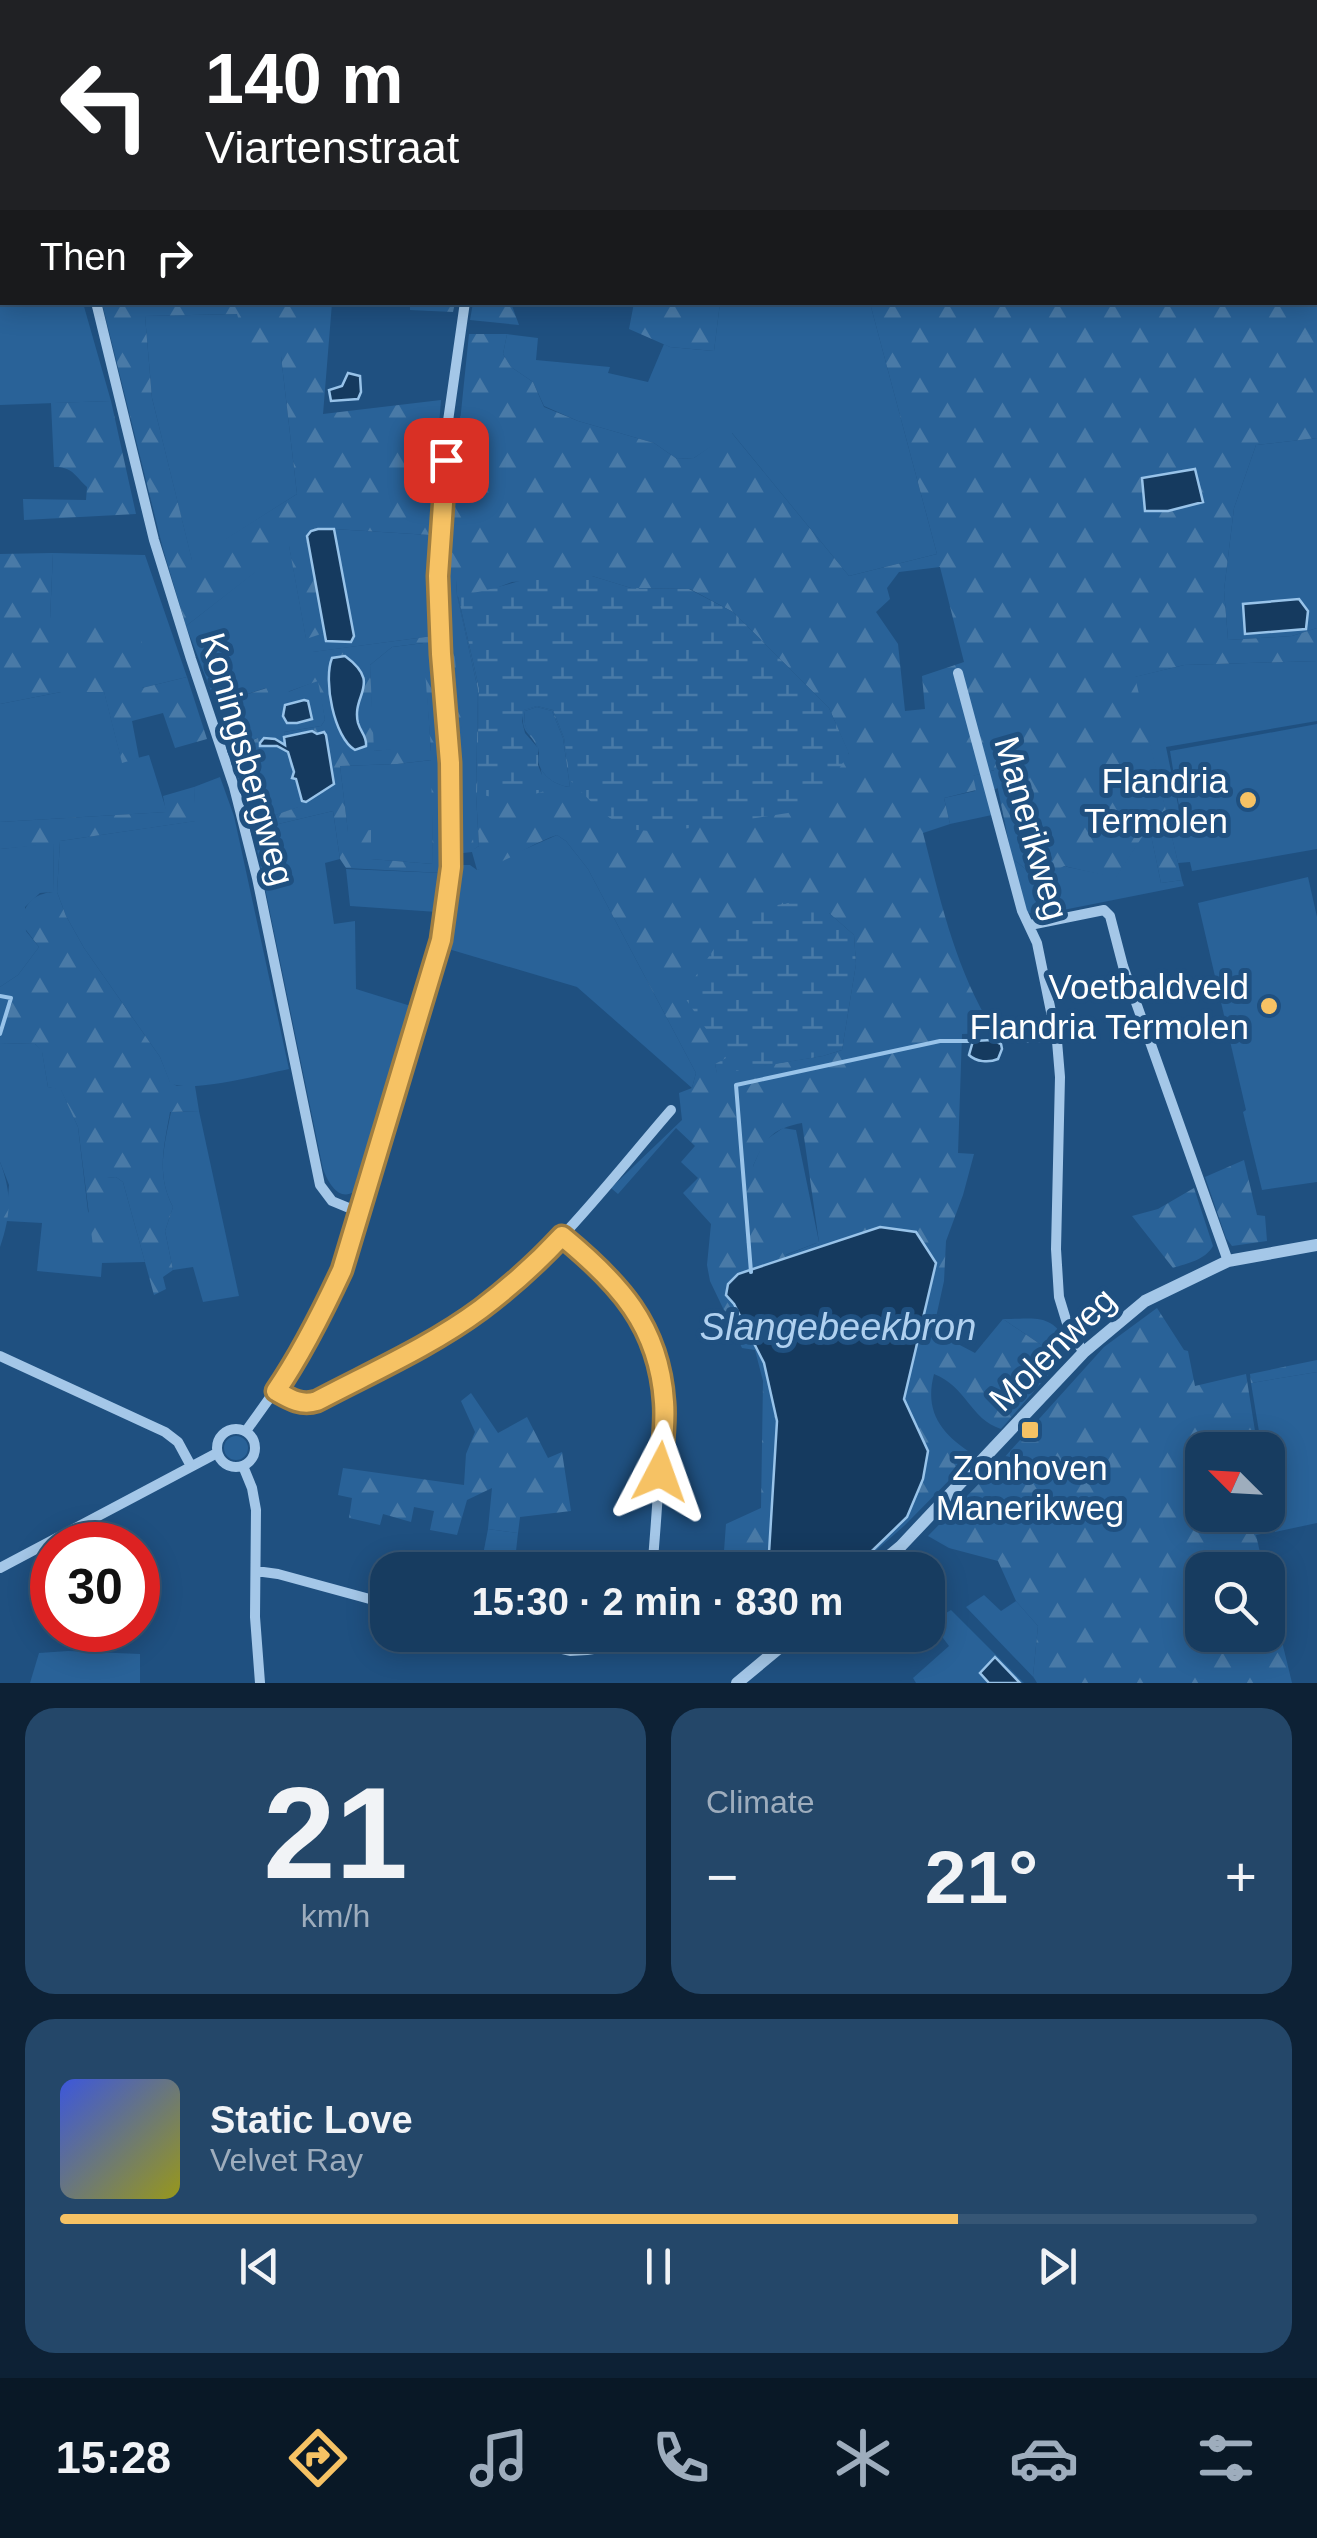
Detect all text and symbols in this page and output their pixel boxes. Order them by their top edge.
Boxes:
icon: left [40,40,170,170]
text: 140 m [205,40,403,118]
text: Viartenstraat [205,122,459,173]
icon: right [147,230,202,285]
text: Then [40,236,127,278]
pin [404,418,489,503]
icon: arrive [419,433,474,488]
street label: Koningsbergweg [193,628,303,890]
street label: Manerikweg [987,732,1077,924]
place label: Flandria Termolen [1084,761,1229,840]
marker: Flandria Termolen [1237,789,1259,811]
place label: Voetbaldveld Flandria Termolen [970,967,1249,1046]
marker: Voetbaldveld Flandria Termolen [1258,995,1280,1017]
street label: Molenweg [981,1280,1123,1418]
water label: Slangebeekbron [700,1306,976,1348]
marker: Zonhoven Manerikweg [1019,1419,1041,1441]
position arrow [608,1420,712,1524]
north arrow [1185,1432,1285,1532]
map controls [1185,1432,1285,1652]
place label: Zonhoven Manerikweg [936,1448,1124,1527]
speed limit sign: 30 [30,1522,160,1652]
button: search [1185,1552,1285,1652]
text: 15:30 · 2 min · 830 m [472,1581,843,1623]
text: 21 [263,1760,408,1906]
text: Climate [706,1784,814,1820]
text: 21° [925,1835,1038,1919]
text: − [706,1846,738,1908]
text: + [1225,1846,1257,1908]
text: km/h [301,1898,370,1934]
text: Static Love [210,2099,413,2141]
text: Velvet Ray [210,2142,363,2178]
icon: previous [232,2239,287,2294]
icon: pause [631,2239,686,2294]
icon: next [1030,2239,1085,2294]
icon: directions [283,2423,353,2493]
icon: music [464,2423,534,2493]
icon: phone [646,2423,716,2493]
icon: climate [828,2423,898,2493]
icon: car [1009,2423,1079,2493]
icon: filters [1191,2423,1261,2493]
text: 15:28 [56,2432,171,2483]

